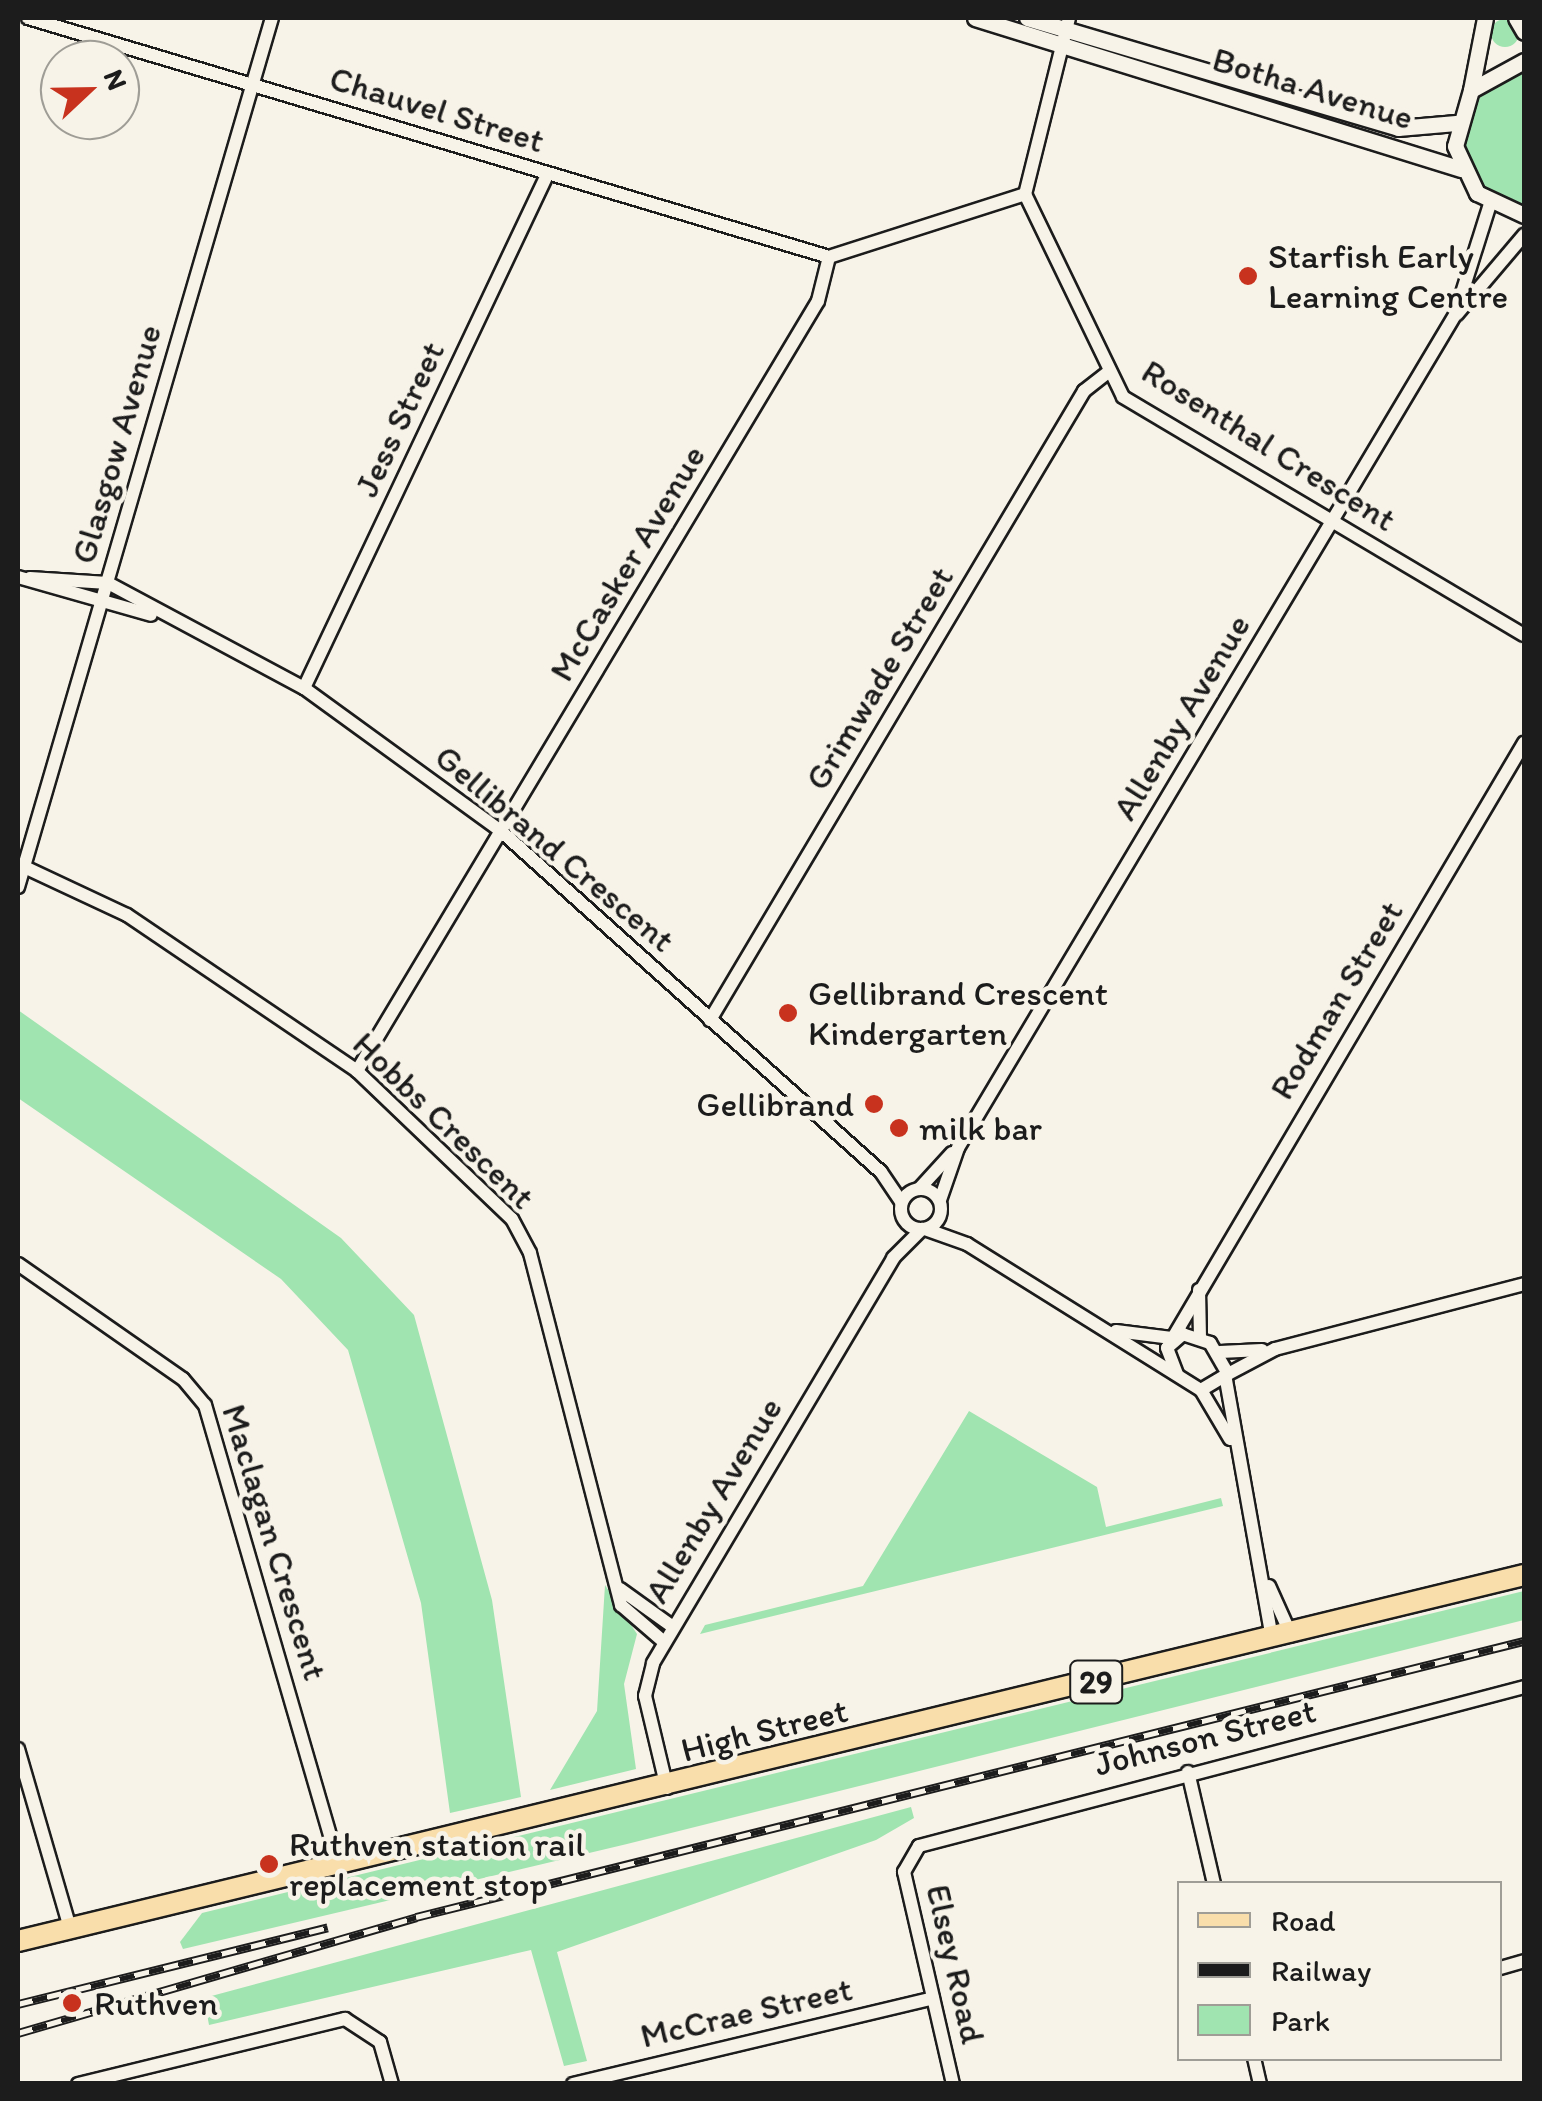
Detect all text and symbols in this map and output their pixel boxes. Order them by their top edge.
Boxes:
street label: Botha Avenue [1208,38,1418,138]
north arrow [40,40,140,140]
street label: Chauvel Street [325,56,549,162]
text: N [97,64,135,95]
place label: Starfish Early Learning Centre [1268,235,1509,317]
marker: Starfish Early Learning Centre [1237,265,1259,287]
street label: Glasgow Avenue [62,321,170,567]
street label: Jess Street [345,335,453,503]
street label: Rosenthal Crescent [1134,350,1404,540]
street label: McCasker Avenue [540,438,714,688]
street label: Grimwade Street [796,559,962,797]
street label: Allenby Avenue [1104,607,1258,827]
street label: Gellibrand Crescent [427,736,683,960]
street label: Rodman Street [1260,893,1412,1107]
place label: Gellibrand Crescent Kindergarten [808,972,1108,1054]
marker: Gellibrand Crescent Kindergarten [777,1002,799,1024]
street label: Hobbs Crescent [344,1023,544,1217]
place label: Gellibrand [696,1083,854,1125]
marker: Gellibrand [863,1093,885,1115]
place label: milk bar [919,1107,1043,1149]
marker: milk bar [888,1117,910,1139]
street label: Allenby Avenue [636,1390,790,1610]
street label: Maclagan Crescent [213,1398,337,1686]
road number: 29 [1068,1655,1124,1709]
street label: High Street [677,1689,851,1771]
street label: Johnson Street [1091,1689,1319,1785]
place label: Ruthven station rail replacement stop [289,1823,586,1905]
marker: Ruthven station rail replacement stop [258,1853,280,1875]
street label: Elsey Road [917,1881,995,2047]
legend [1177,1881,1502,2061]
text: Road [1271,1902,1336,1939]
text: Railway [1271,1952,1371,1989]
street label: McCrae Street [637,1967,855,2057]
place label: Ruthven [94,1982,218,2024]
marker: Ruthven [59,1990,85,2016]
text: Park [1271,2002,1330,2039]

